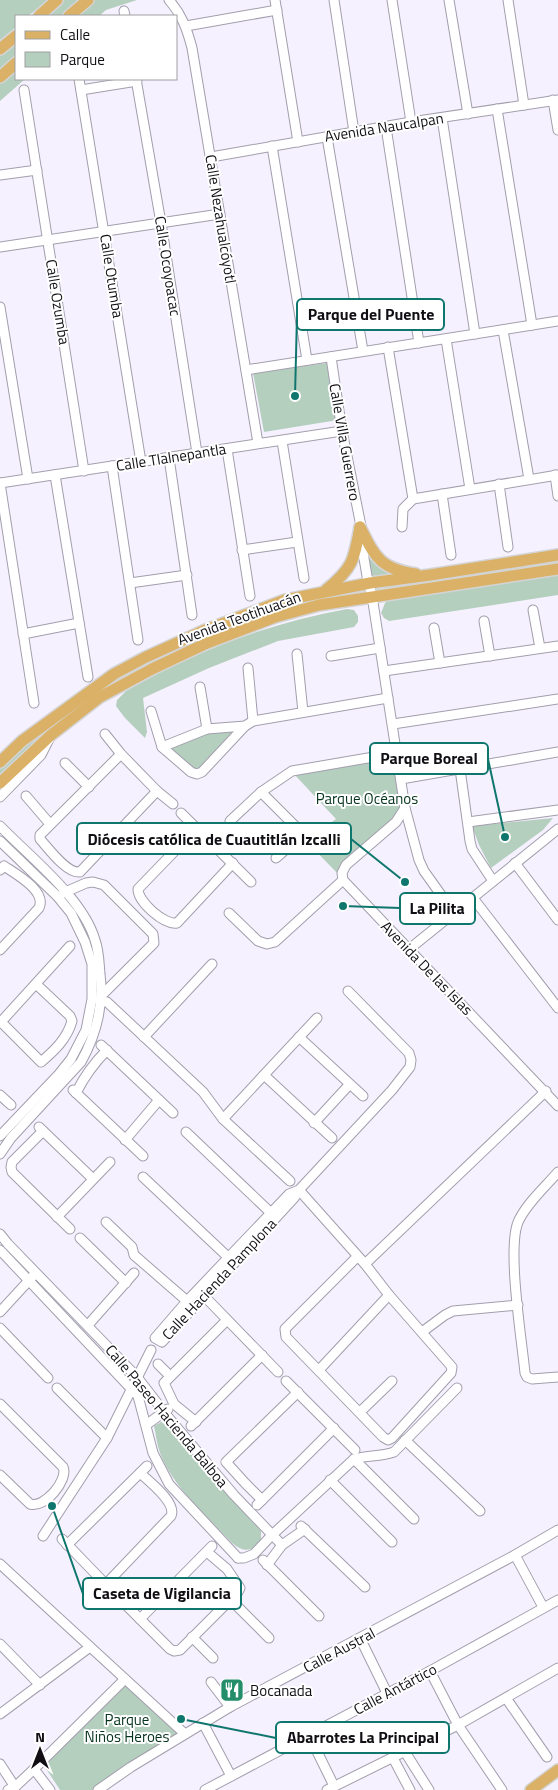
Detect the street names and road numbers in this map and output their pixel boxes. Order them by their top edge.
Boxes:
street label: Avenida Naucalpan [323,106,445,148]
street label: Calle Nezahualcóyotl [199,153,243,285]
street label: Calle Ocoyoacac [149,214,187,318]
street label: Calle Otumba [94,232,130,320]
street label: Calle Ozumba [40,258,76,347]
street label: Calle Villa Guerrero [323,382,367,503]
street label: Calle Tlalnepantla [114,437,228,477]
street label: Avenida Teotihuacán [174,585,304,651]
street label: Avenida De las Islas [376,915,478,1021]
street label: Calle Hacienda Pamplona [156,1213,282,1345]
street label: Calle Paseo Hacienda Balboa [100,1339,234,1493]
street label: Calle Austral [299,1621,379,1679]
street label: Calle Antártico [349,1657,441,1721]

